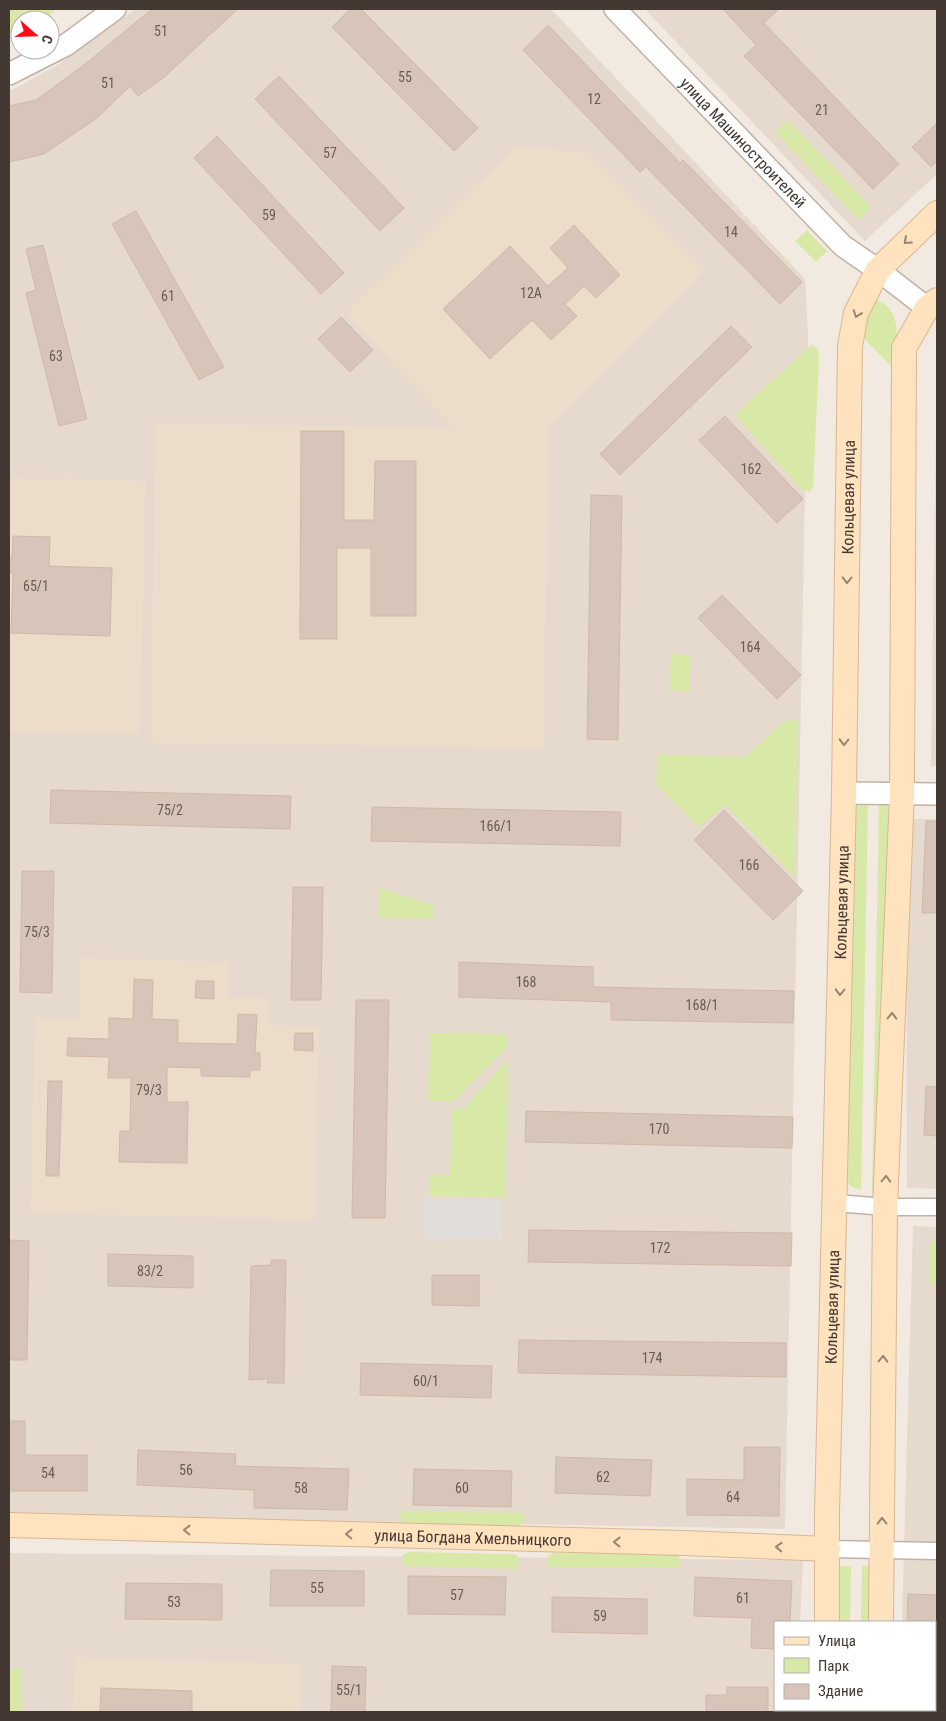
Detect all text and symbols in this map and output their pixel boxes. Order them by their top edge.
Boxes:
north arrow [10,10,60,60]
house number: 51 [154,23,168,39]
text: С [38,33,56,46]
house number: 55 [398,69,412,85]
street label: улица Машиностроителей [676,74,810,212]
house number: 51 [101,75,115,91]
house number: 12 [587,91,601,107]
house number: 21 [815,102,829,118]
house number: 57 [323,145,337,161]
house number: 59 [262,207,276,223]
house number: 14 [724,224,738,240]
one-way arrow [904,235,913,244]
house number: 12А [520,285,542,301]
house number: 61 [161,288,175,304]
one-way arrow [853,309,863,317]
house number: 63 [49,348,63,364]
street label: Кольцевая улица [838,440,859,554]
house number: 162 [741,461,761,477]
one-way arrow [842,576,852,584]
house number: 65/1 [23,578,49,594]
house number: 164 [740,639,760,655]
one-way arrow [839,739,849,747]
house number: 75/2 [157,802,183,818]
house number: 166/1 [480,818,512,834]
street label: Кольцевая улица [831,845,853,960]
house number: 166 [739,857,759,873]
house number: 75/3 [24,924,50,940]
house number: 168 [516,974,536,990]
one-way arrow [835,989,845,997]
house number: 168/1 [686,997,718,1013]
one-way arrow [887,1012,898,1020]
house number: 79/3 [136,1082,162,1098]
house number: 170 [649,1121,669,1137]
one-way arrow [880,1174,891,1182]
house number: 172 [650,1240,670,1256]
street label: Кольцевая улица [822,1250,843,1364]
house number: 83/2 [137,1263,163,1279]
house number: 174 [642,1350,662,1366]
one-way arrow [878,1354,888,1362]
house number: 60/1 [413,1373,439,1389]
house number: 56 [179,1462,193,1478]
house number: 54 [41,1465,55,1481]
house number: 62 [596,1469,610,1485]
house number: 58 [294,1480,308,1496]
house number: 60 [455,1480,469,1496]
house number: 64 [726,1489,740,1505]
one-way arrow [876,1517,887,1525]
one-way arrow [183,1525,190,1535]
street label: улица Богдана Хмельницкого [374,1526,572,1550]
one-way arrow [345,1529,353,1539]
one-way arrow [613,1536,621,1547]
one-way arrow [775,1542,783,1553]
house number: 55 [310,1580,324,1596]
house number: 57 [450,1587,464,1603]
house number: 61 [736,1590,750,1606]
house number: 53 [167,1594,181,1610]
house number: 59 [593,1608,607,1624]
legend [774,1621,936,1711]
text: Улица [818,1632,856,1650]
text: Парк [818,1657,849,1675]
house number: 55/1 [336,1682,362,1698]
text: Здание [818,1682,863,1700]

